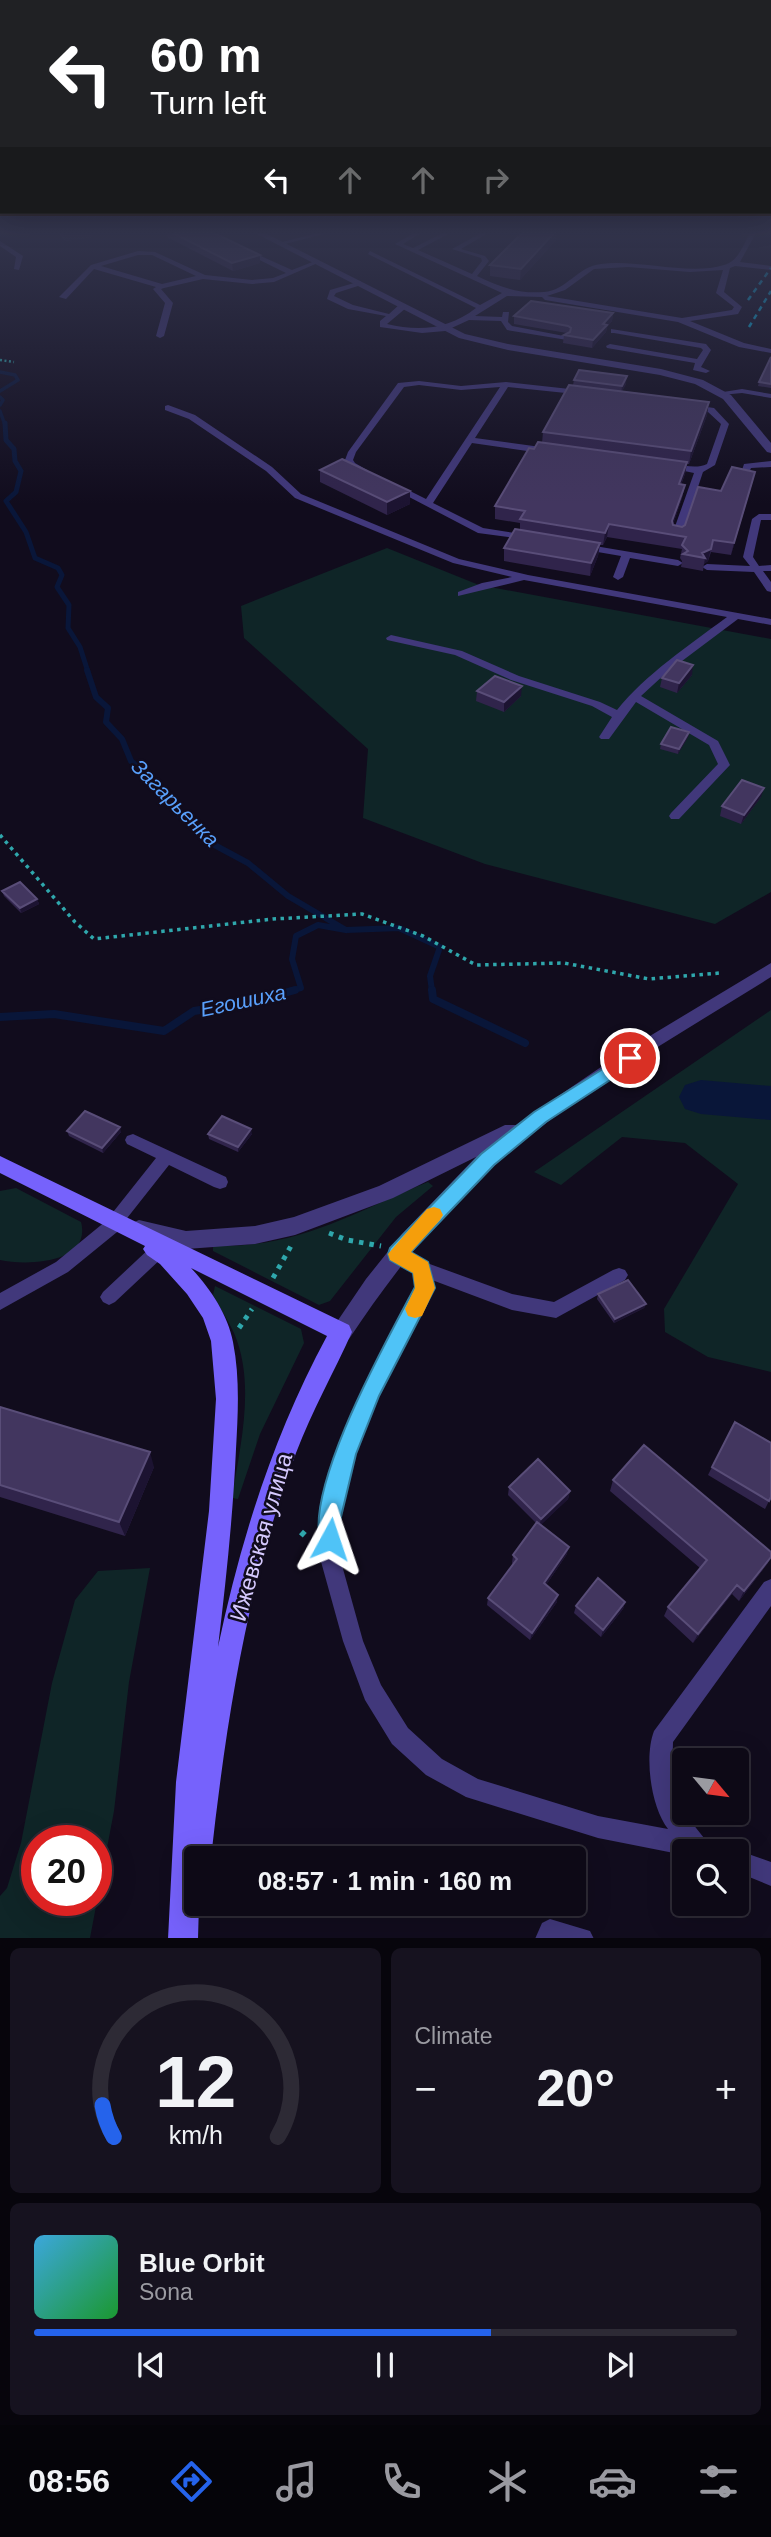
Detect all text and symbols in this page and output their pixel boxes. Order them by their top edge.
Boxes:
icon: left [35,28,126,119]
text: 60 m [150,28,262,82]
text: Turn left [150,85,266,121]
icon: left [258,161,296,199]
icon: ahead [331,161,369,199]
icon: ahead [404,161,442,199]
icon: right [477,161,515,199]
water label: Загарьенка [127,754,224,851]
water label: Егошиха [198,980,288,1021]
pin [600,1028,660,1088]
icon: arrive [611,1039,649,1077]
street label: Ижевская улица [225,1450,297,1624]
position arrow [293,1502,367,1576]
north arrow [672,1748,749,1825]
map controls [672,1748,749,1916]
speed limit sign: 20 [21,1825,112,1916]
button: search [672,1839,749,1916]
text: 08:57 · 1 min · 160 m [258,1866,512,1896]
text: Climate [415,2023,492,2049]
text: 12 [155,2041,236,2122]
text: 20° [536,2059,615,2117]
text: − [415,2068,437,2110]
text: + [715,2068,737,2110]
text: km/h [168,2120,222,2148]
text: Blue Orbit [139,2248,265,2278]
text: Sona [139,2279,193,2305]
icon: previous [132,2346,170,2384]
icon: pause [366,2346,404,2384]
icon: next [601,2346,639,2384]
icon: directions [167,2457,216,2506]
icon: music [272,2457,321,2506]
icon: phone [377,2457,426,2506]
icon: climate [483,2457,532,2506]
icon: car [588,2457,637,2506]
icon: filters [694,2457,743,2506]
text: 08:56 [28,2463,110,2499]

